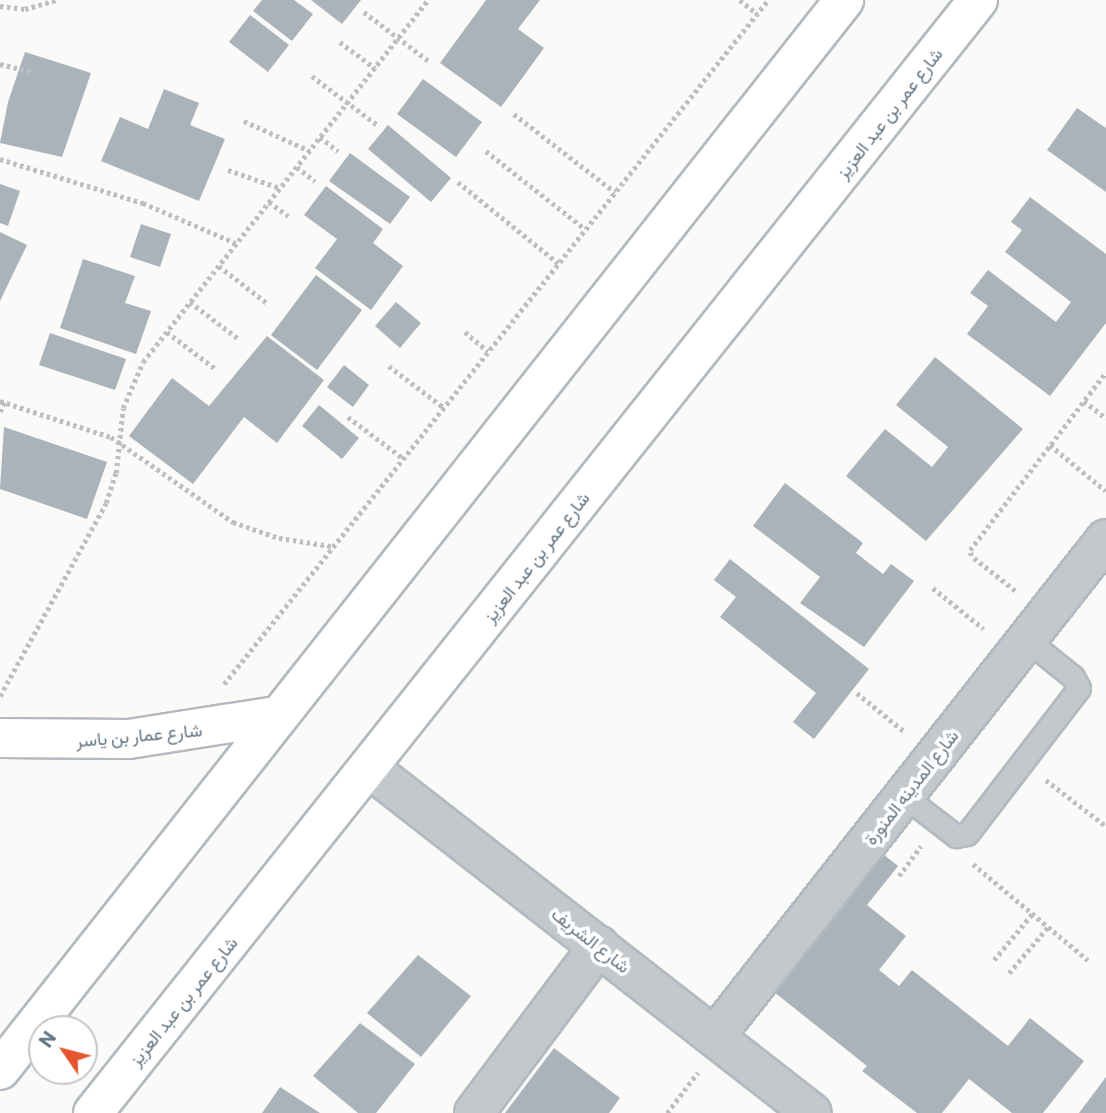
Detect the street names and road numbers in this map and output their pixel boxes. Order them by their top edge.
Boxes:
street label: شارع عمر بن عبد العزيز [831,43,947,183]
street label: شارع عمر بن عبد العزيز [478,487,594,627]
street label: شارع عمار بن ياسر [75,719,203,751]
street label: شارع المدينه المنورة [859,725,963,849]
street label: شارع الشريف [548,903,634,977]
street label: شارع عمر بن عبد العزيز [124,932,242,1070]

